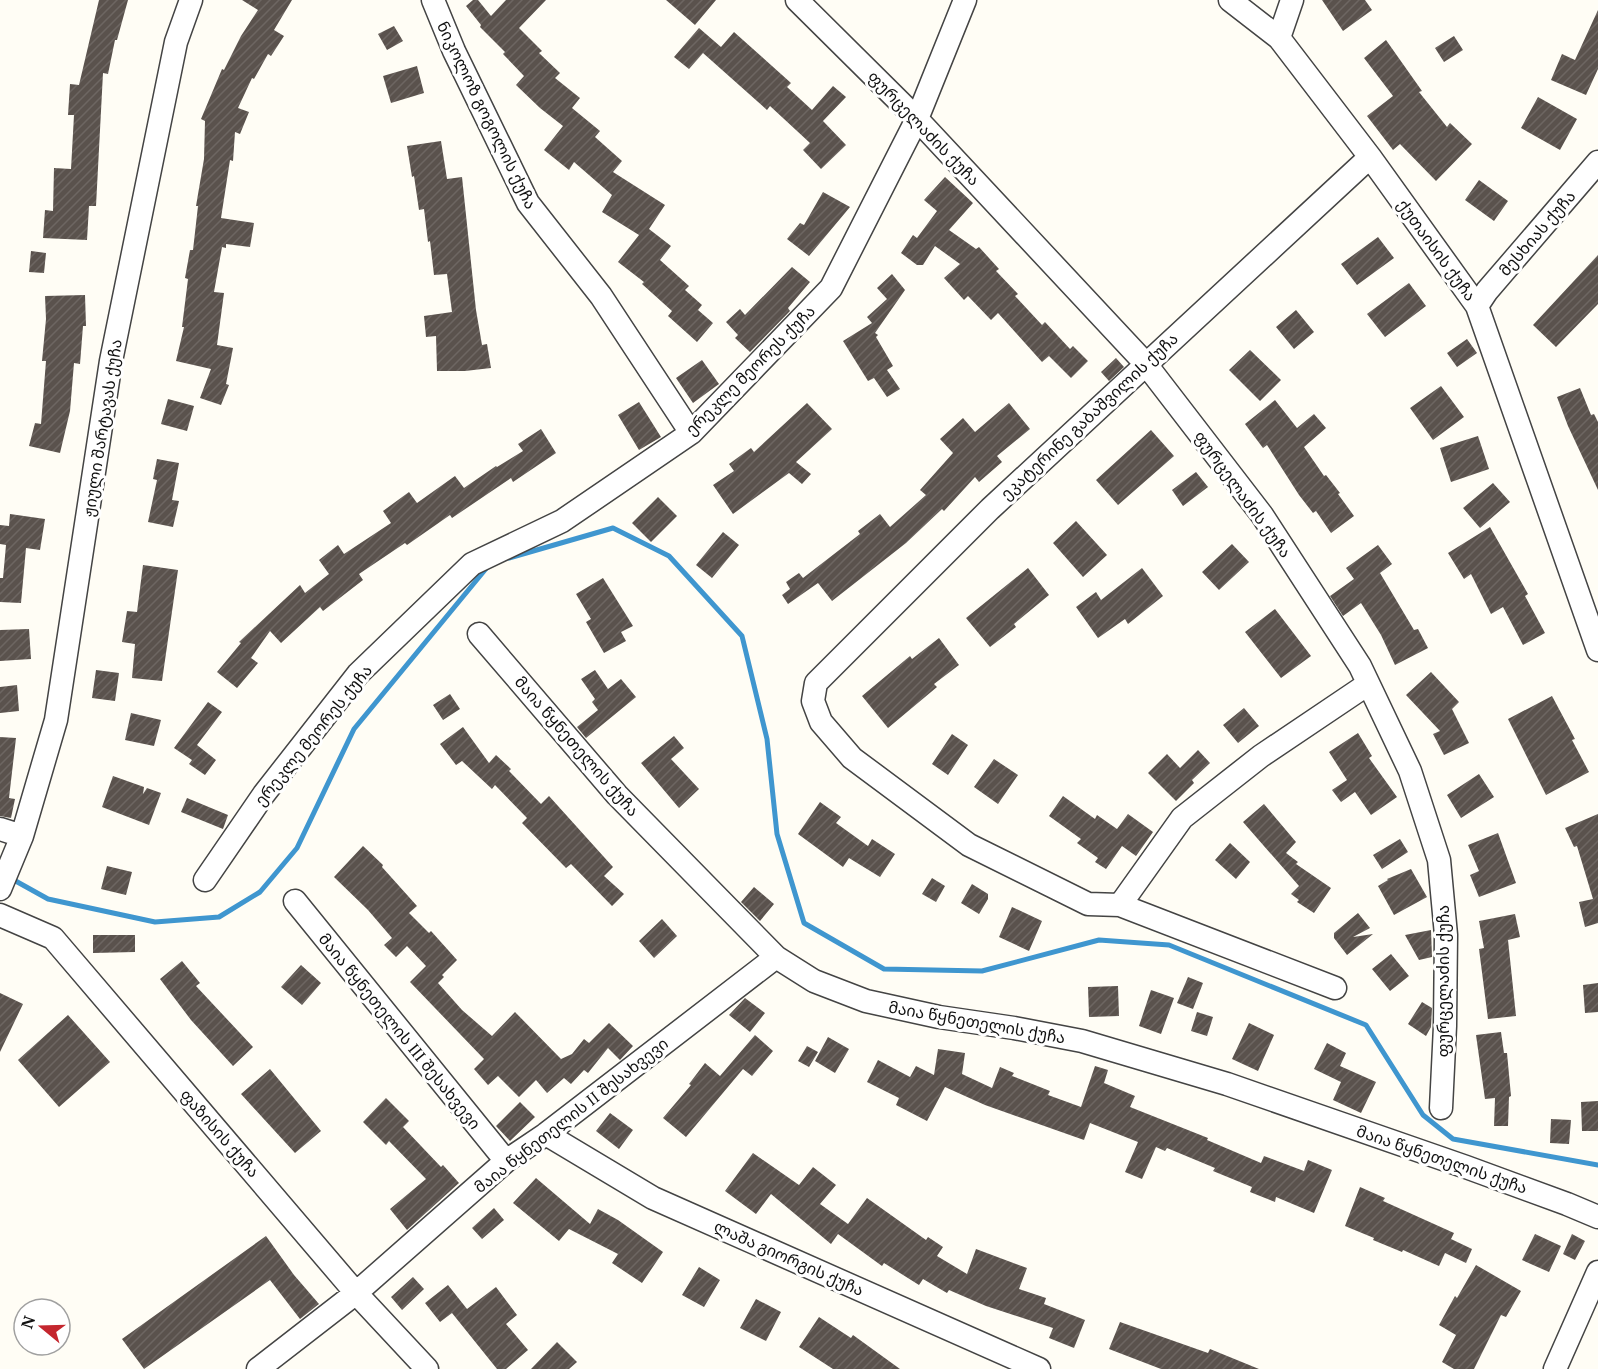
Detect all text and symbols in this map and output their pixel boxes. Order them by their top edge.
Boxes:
street label: ნიკოლოზ გოგოლის ქუჩა [432,17,542,213]
street label: ფურცელაძის ქუჩა [863,66,985,190]
street label: მესხიას ქუჩა [1494,185,1580,281]
street label: ქუთაისის ქუჩა [1393,195,1481,305]
street label: ერეკლე მეორეს ქუჩა [680,300,820,440]
street label: ეკატერინე გაბაშვილის ქუჩა [995,328,1183,504]
street label: ჟიული შარტავას ქუჩა [77,337,127,519]
street label: ფურცელაძის ქუჩა [1189,426,1297,562]
street label: ერეკლე მეორეს ქუჩა [249,660,377,810]
street label: მაია წყნეთელის ქუჩა [510,671,644,821]
street label: ფურცელაძის ქუჩა [1432,905,1454,1057]
street label: მაია წყნეთელის III შესახვევი [314,928,486,1134]
street label: მაია წყნეთელის ქუჩა [887,996,1067,1048]
street label: მაია წყნეთელის II შესახვევი [469,1032,673,1198]
street label: ფაზისის ქუჩა [175,1084,265,1182]
street label: მაია წყნეთელის ქუჩა [1354,1119,1530,1199]
street label: ლაშა გიორგის ქუჩა [711,1215,867,1301]
north arrow [12,1297,72,1357]
text: N [15,1313,40,1331]

